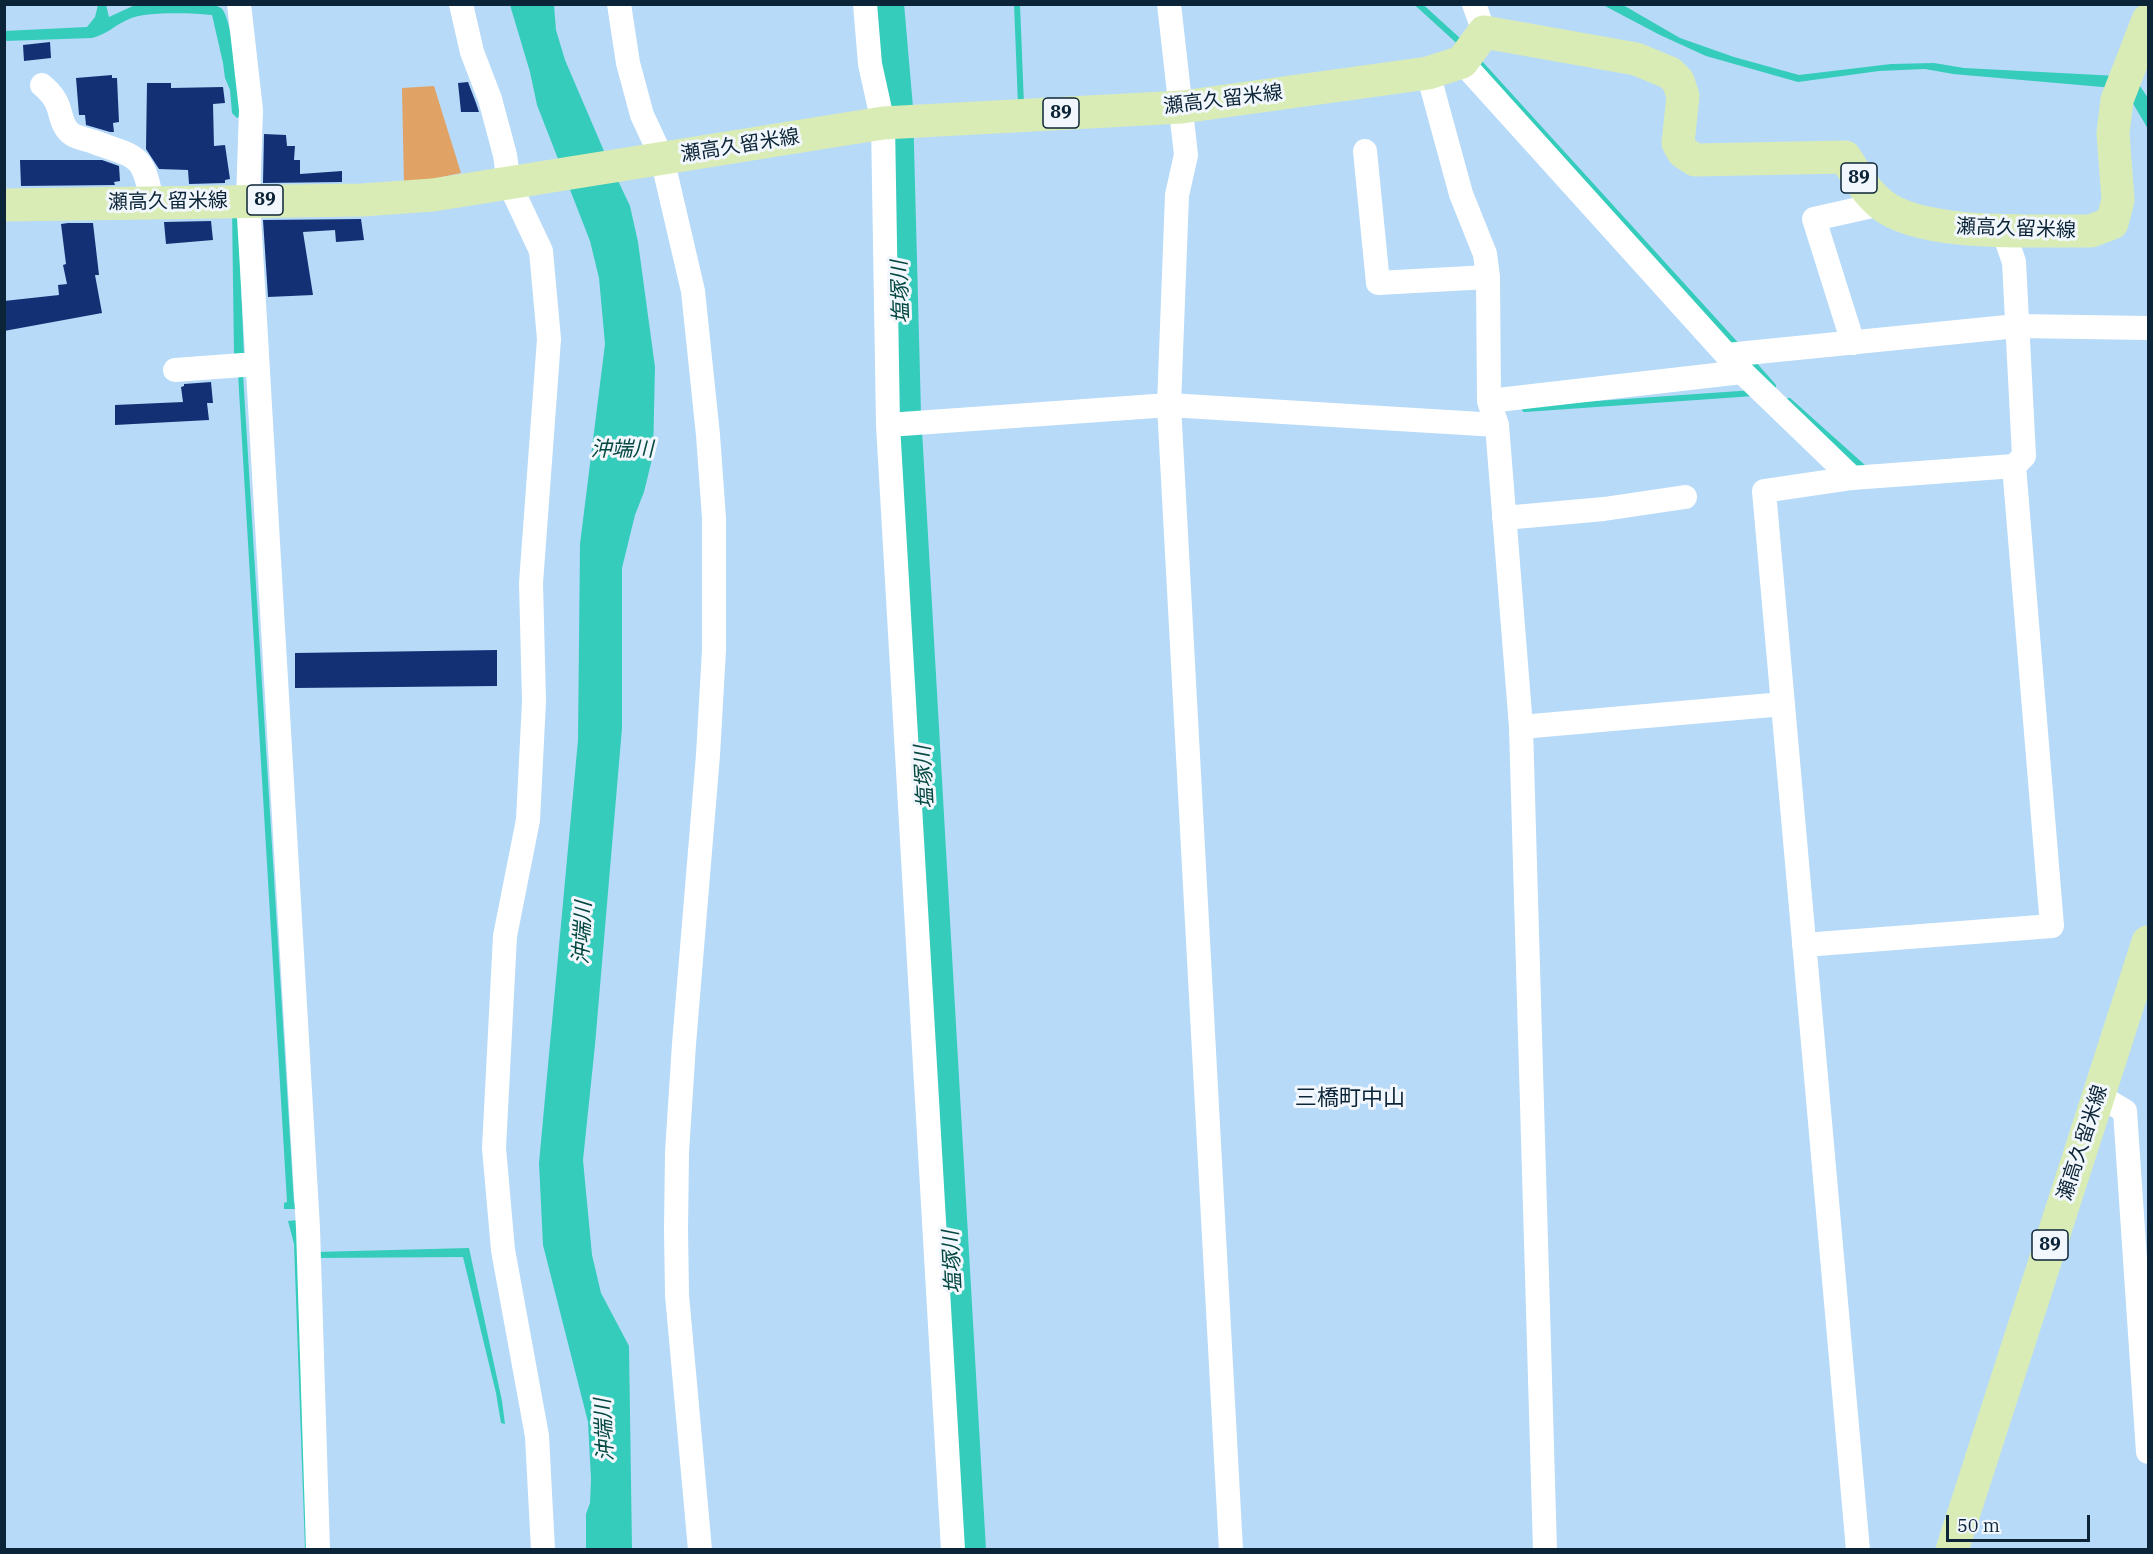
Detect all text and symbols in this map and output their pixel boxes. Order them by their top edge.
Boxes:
street label: 瀬高久留米線 [1162,81,1284,119]
road number: 89 [1043,98,1079,128]
street label: 瀬高久留米線 [679,125,801,167]
road number: 89 [1841,163,1877,193]
road number: 89 [247,185,283,215]
street label: 瀬高久留米線 [108,189,228,215]
street label: 瀬高久留米線 [1956,215,2076,243]
water label: 塩塚川 [887,260,915,324]
water label: 沖端川 [591,437,653,463]
water label: 塩塚川 [911,745,939,809]
water label: 沖端川 [569,901,597,965]
street label: 瀬高久留米線 [2053,1082,2113,1204]
district label: 三橋町中山 [1295,1086,1405,1112]
water label: 塩塚川 [939,1230,967,1294]
road number: 89 [2032,1230,2068,1260]
water label: 沖端川 [591,1398,619,1462]
scale bar [1949,1503,2093,1541]
text: 50 m [1957,1514,2000,1537]

